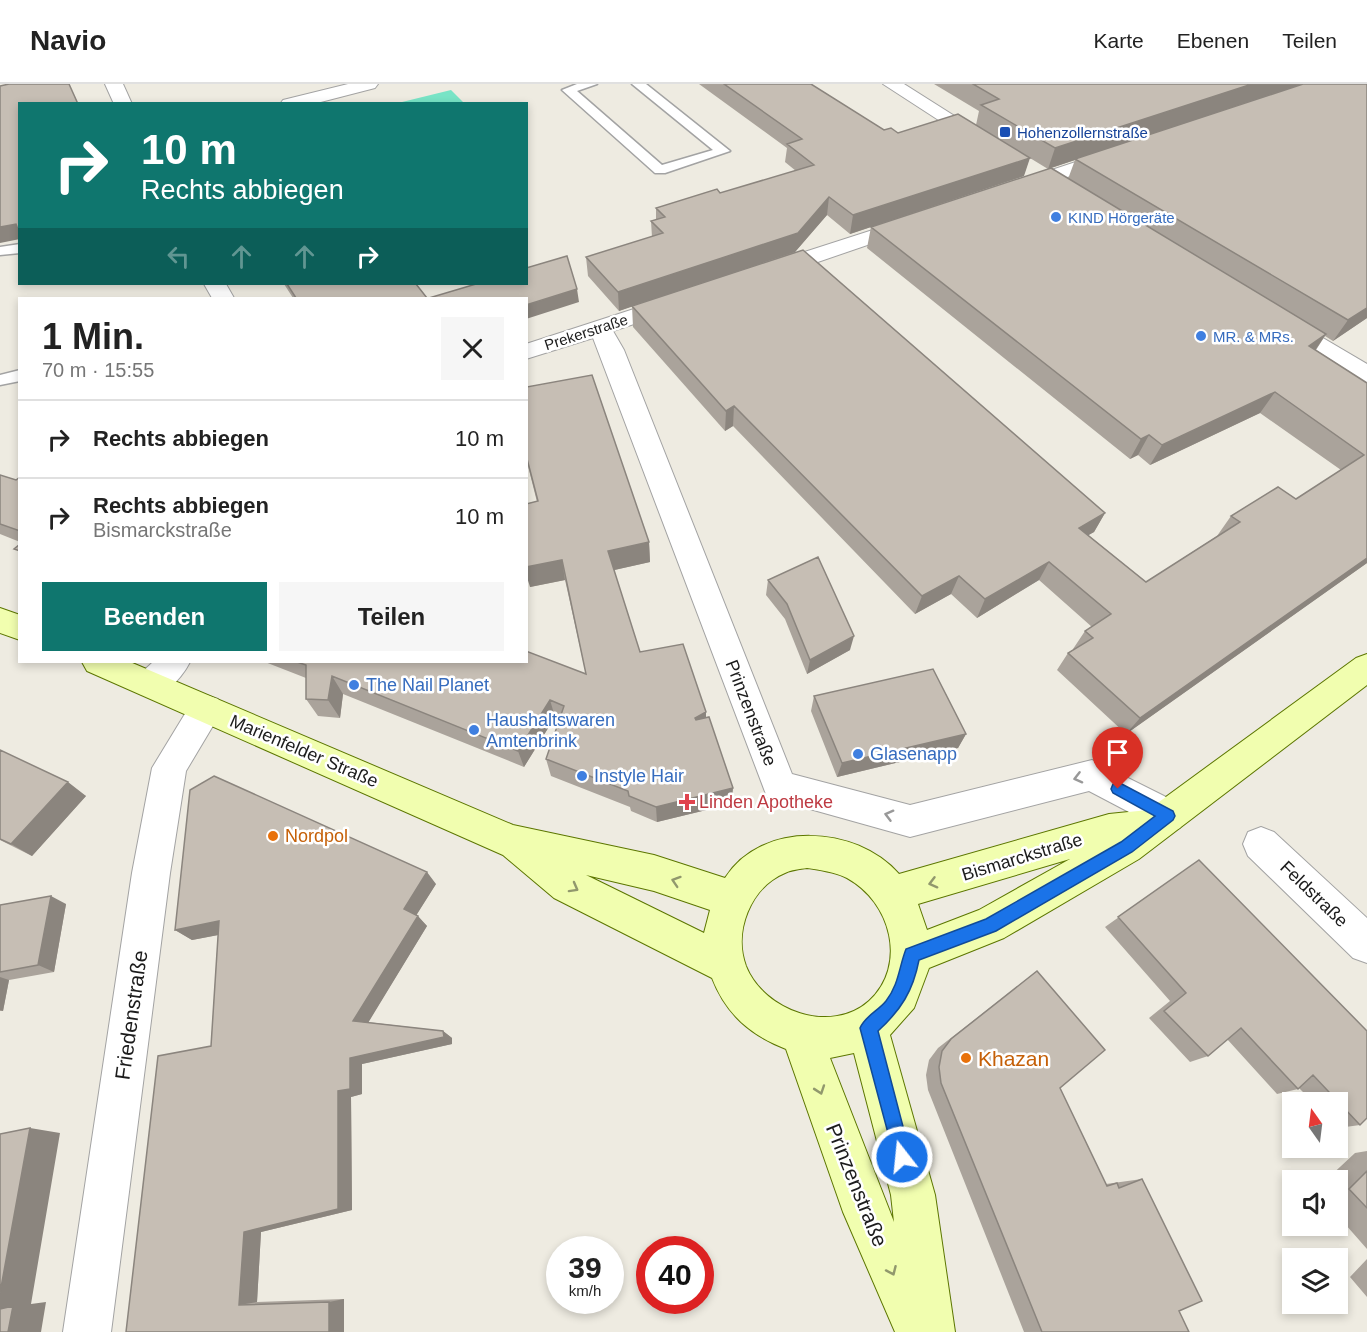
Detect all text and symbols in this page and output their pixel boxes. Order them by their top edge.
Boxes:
text: Navio [30,25,106,56]
text: Karte [1094,29,1144,52]
text: Ebenen [1177,29,1249,52]
text: Teilen [1282,29,1337,52]
place label: Hohenzollernstraße [1017,124,1148,141]
marker: Hohenzollernstraße [998,125,1012,139]
icon: right [42,126,120,204]
text: 10 m [141,126,237,173]
text: Rechts abbiegen [141,175,344,205]
place label: KIND Hörgeräte [1068,209,1175,226]
marker: KIND Hörgeräte [1049,210,1063,224]
icon: left [162,240,195,273]
icon: ahead [225,240,258,273]
icon: ahead [288,240,321,273]
icon: right [351,240,384,273]
street label: Prekerstraße [542,311,630,353]
text: 1 Min. [42,316,144,357]
button: close [441,317,504,380]
place label: MR. & MRs. [1213,328,1294,345]
marker: MR. & MRs. [1194,329,1208,343]
text: 70 m · 15:55 [42,359,154,381]
icon: right [42,423,75,456]
text: Rechts abbiegen [93,426,269,451]
text: 10 m [455,426,504,451]
text: Rechts abbiegen [93,493,269,518]
icon: right [42,501,75,534]
text: 10 m [455,504,504,529]
text: Bismarckstraße [93,519,232,541]
button: Beenden [42,582,267,651]
button: Teilen [279,582,504,651]
street label: Prinzenstraße [722,657,780,769]
place label: The Nail Planet [366,675,489,695]
marker: The Nail Planet [347,678,361,692]
place label: Haushaltswaren Amtenbrink [486,710,615,751]
street label: Marienfelder Straße [227,711,381,791]
marker: Haushaltswaren Amtenbrink [467,723,481,737]
pin [1092,727,1143,789]
icon: arrive [1101,736,1134,769]
place label: Glasenapp [870,744,957,764]
marker: Glasenapp [851,747,865,761]
place label: Instyle Hair [594,766,684,786]
marker: Instyle Hair [575,769,589,783]
one-way arrow [1073,771,1083,784]
place label: Linden Apotheke [699,792,833,812]
marker: Linden Apotheke [680,795,694,809]
one-way arrow [884,810,894,823]
place label: Nordpol [285,826,348,846]
marker: Nordpol [266,829,280,843]
street label: Bismarckstraße [959,829,1085,885]
street label: Feldstraße [1276,857,1352,931]
one-way arrow [671,875,682,888]
one-way arrow [928,876,939,888]
one-way arrow [568,881,579,892]
street label: Friedenstraße [111,949,151,1081]
place label: Khazan [978,1047,1049,1070]
marker: Khazan [959,1051,973,1065]
one-way arrow [812,1084,825,1095]
north arrow [1282,1092,1348,1158]
map controls [1282,1092,1348,1314]
street label: Prinzenstraße [822,1120,892,1250]
position arrow [870,1125,934,1189]
button: sound [1282,1170,1348,1236]
speed limit sign: 40 [636,1236,714,1314]
button: layers [1282,1248,1348,1314]
text: 39 [568,1251,602,1284]
one-way arrow [885,1265,897,1276]
text: km/h [569,1282,601,1299]

